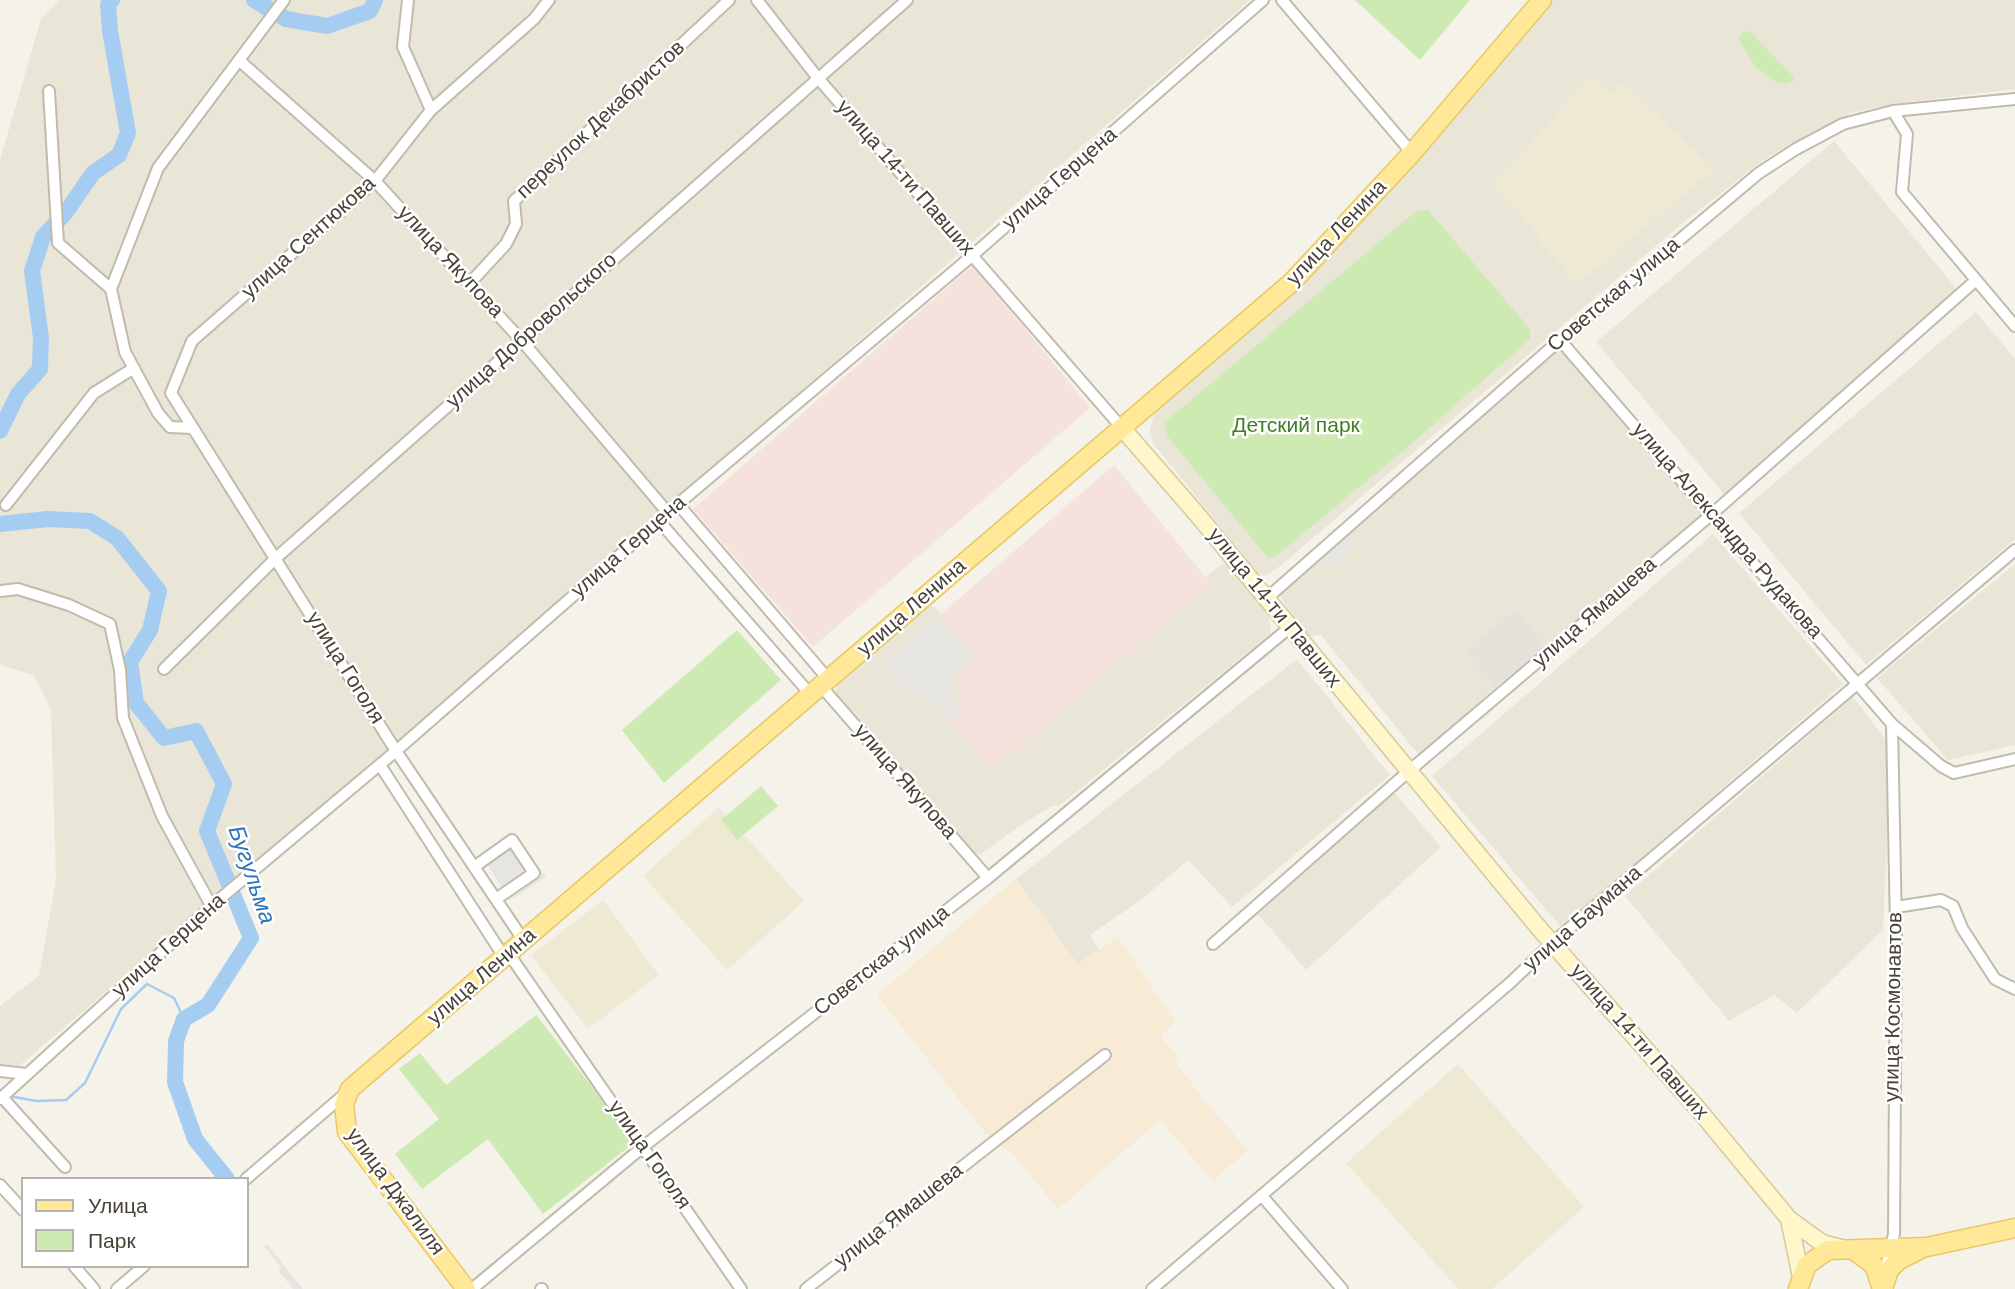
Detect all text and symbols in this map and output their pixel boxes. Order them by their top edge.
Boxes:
street label: переулок Декабристов [512,35,690,205]
street label: улица 14-ти Павших [831,95,979,261]
street label: улица Герцена [998,122,1122,236]
street label: улица Сентюкова [237,171,381,305]
street label: улица Ленина [1282,175,1392,291]
street label: улица Якупова [392,201,508,323]
street label: Советская улица [1543,232,1685,358]
street label: улица Добровольского [441,248,623,414]
park label: Детский парк [1232,413,1360,439]
street label: улица Александра Рудакова [1626,418,1828,644]
street label: улица Герцена [567,490,691,604]
street label: улица 14-ти Павших [1202,523,1346,693]
street label: улица Ямашева [1528,552,1662,674]
street label: улица Ленина [853,554,971,662]
street label: улица Гоголя [301,607,389,729]
street label: улица Якупова [848,719,962,845]
water label: Бугульма [221,822,281,928]
street label: улица Баумана [1519,861,1647,977]
street label: улица Герцена [107,889,231,1003]
street label: Советская улица [809,900,955,1022]
street label: улица Космонавтов [1880,912,1908,1102]
street label: улица Ленина [423,923,541,1031]
street label: улица 14-ти Павших [1565,959,1713,1125]
street label: улица Гоголя [602,1096,696,1214]
street label: улица Джалиля [340,1123,450,1261]
street label: улица Ямашева [830,1158,968,1274]
legend [21,1177,248,1268]
text: Улица [88,1194,148,1217]
text: Парк [88,1229,136,1252]

